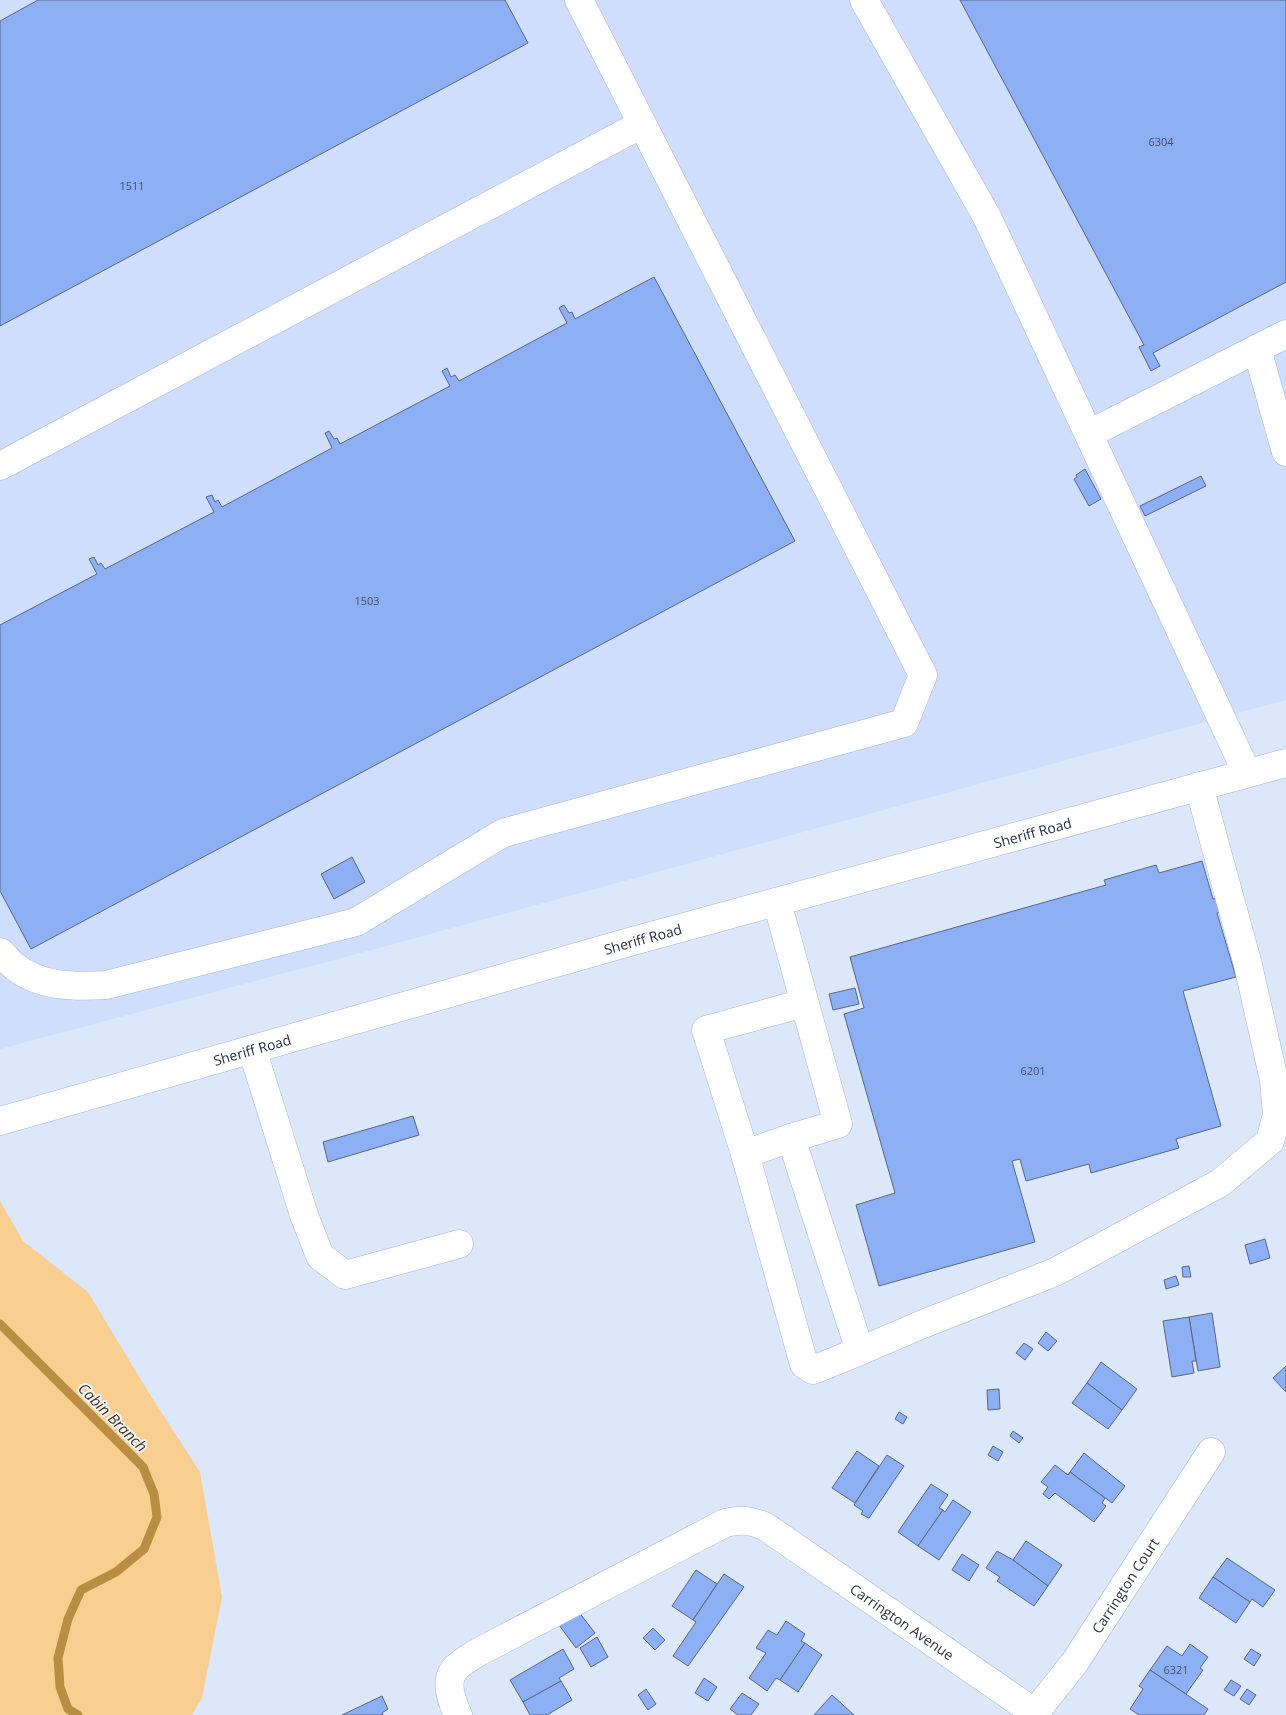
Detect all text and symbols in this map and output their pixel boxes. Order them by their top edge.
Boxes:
house number: 6304 [1148,134,1174,149]
house number: 1511 [119,178,145,193]
house number: 1503 [354,593,380,608]
street label: Sheriff Road [991,812,1073,852]
street label: Sheriff Road [601,919,684,958]
street label: Sheriff Road [211,1029,293,1069]
house number: 6201 [1020,1063,1046,1078]
water label: Cabin Branch [74,1378,152,1456]
street label: Carrington Court [1087,1534,1163,1637]
street label: Carrington Avenue [847,1579,958,1664]
house number: 6321 [1163,1662,1189,1677]

